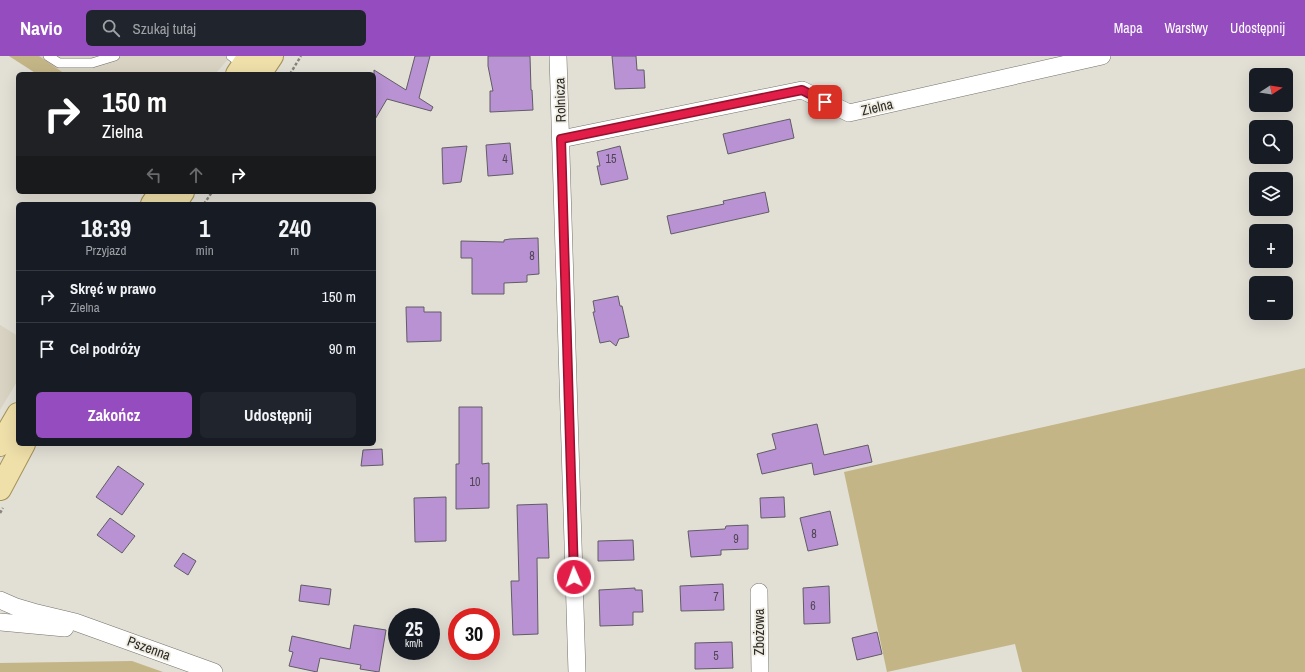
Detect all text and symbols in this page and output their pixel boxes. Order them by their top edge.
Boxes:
search box [86,10,366,46]
text: Navio [20,15,62,41]
icon: search [100,17,122,39]
text: Szukaj tutaj [132,18,196,39]
text: Mapa [1114,19,1143,37]
text: Warstwy [1165,19,1208,37]
text: Udostępnij [1230,19,1285,37]
north arrow [1249,68,1293,112]
map controls [1249,68,1293,320]
street label: Rolnicza [550,77,570,123]
text: 150 m [102,83,167,121]
pin [808,85,842,119]
icon: right [36,88,88,140]
icon: arrive [814,91,836,113]
street label: Zielna [859,95,895,119]
text: Zielna [102,119,143,144]
button: search [1249,120,1293,164]
house number: 4 [502,151,508,167]
house number: 15 [606,151,617,167]
icon: left [143,164,165,186]
icon: ahead [185,164,207,186]
icon: right [227,164,249,186]
button: layers [1249,172,1293,216]
text: 18:39 [81,212,131,244]
text: 1 [199,212,210,244]
text: 240 [278,212,311,244]
button: + [1249,224,1293,268]
text: Przyjazd [85,242,126,259]
text: min [196,242,214,259]
text: m [290,242,299,259]
house number: 8 [529,248,535,264]
button: − [1249,276,1293,320]
text: Skręć w prawo [70,278,156,299]
icon: right [36,286,58,308]
text: 150 m [322,286,356,307]
text: Zielna [70,299,100,316]
icon: arrive [36,338,58,360]
text: Cel podróży [70,338,140,359]
text: 90 m [329,338,356,359]
button: Zakończ [36,392,192,438]
button: Udostępnij [200,392,356,438]
house number: 10 [470,474,480,490]
house number: 8 [811,526,817,542]
house number: 9 [733,531,739,547]
position arrow [553,556,595,598]
house number: 7 [713,589,719,605]
house number: 6 [810,598,816,614]
speed limit sign: 30 [448,608,500,660]
street label: Zbożowa [750,608,768,655]
text: 25 [405,615,423,642]
street label: Pszenna [125,632,174,664]
text: km/h [405,637,423,650]
house number: 5 [713,648,719,664]

